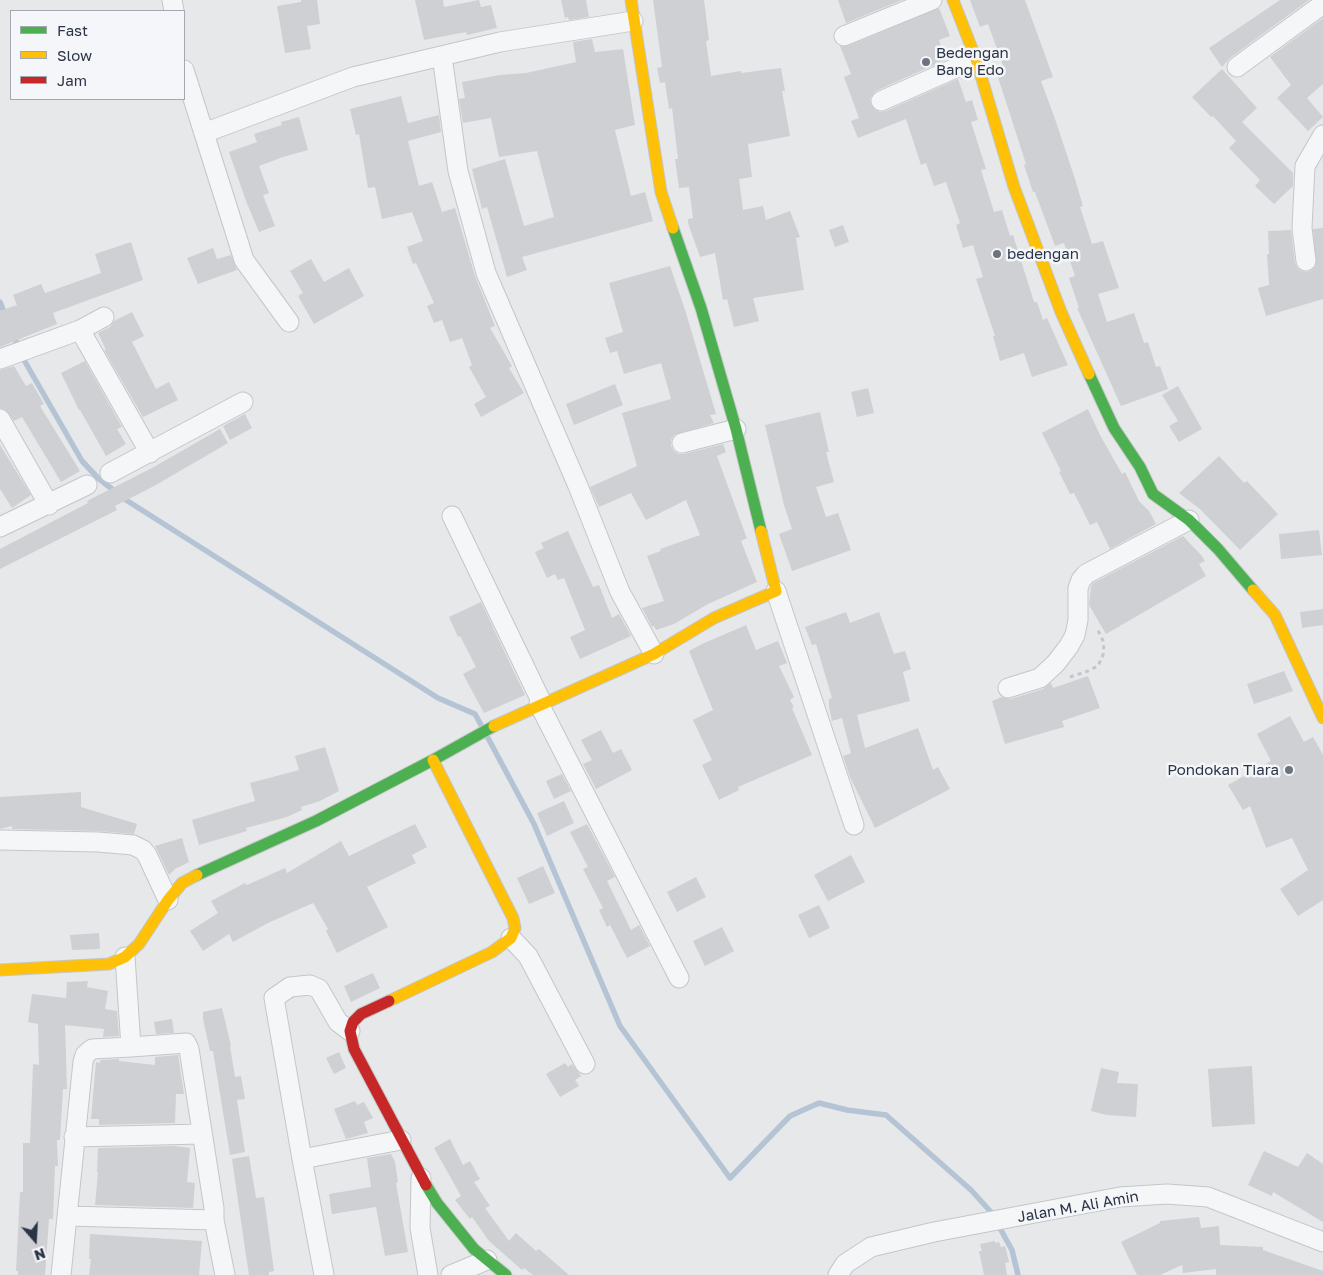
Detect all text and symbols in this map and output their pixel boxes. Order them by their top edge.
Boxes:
legend [10,10,185,100]
text: Fast [57,21,88,39]
place label: Bedengan Bang Edo [936,44,1009,79]
text: Slow [57,46,92,64]
marker: Bedengan Bang Edo [920,56,932,68]
text: Jam [57,71,87,89]
place label: bedengan [1007,245,1079,263]
marker: bedengan [991,248,1003,260]
place label: Pondokan Tiara [1167,761,1279,779]
marker: Pondokan Tiara [1283,764,1295,776]
street label: Jalan M. Ali Amin [1016,1187,1140,1227]
north arrow [10,1215,60,1265]
text: N [32,1245,48,1264]

